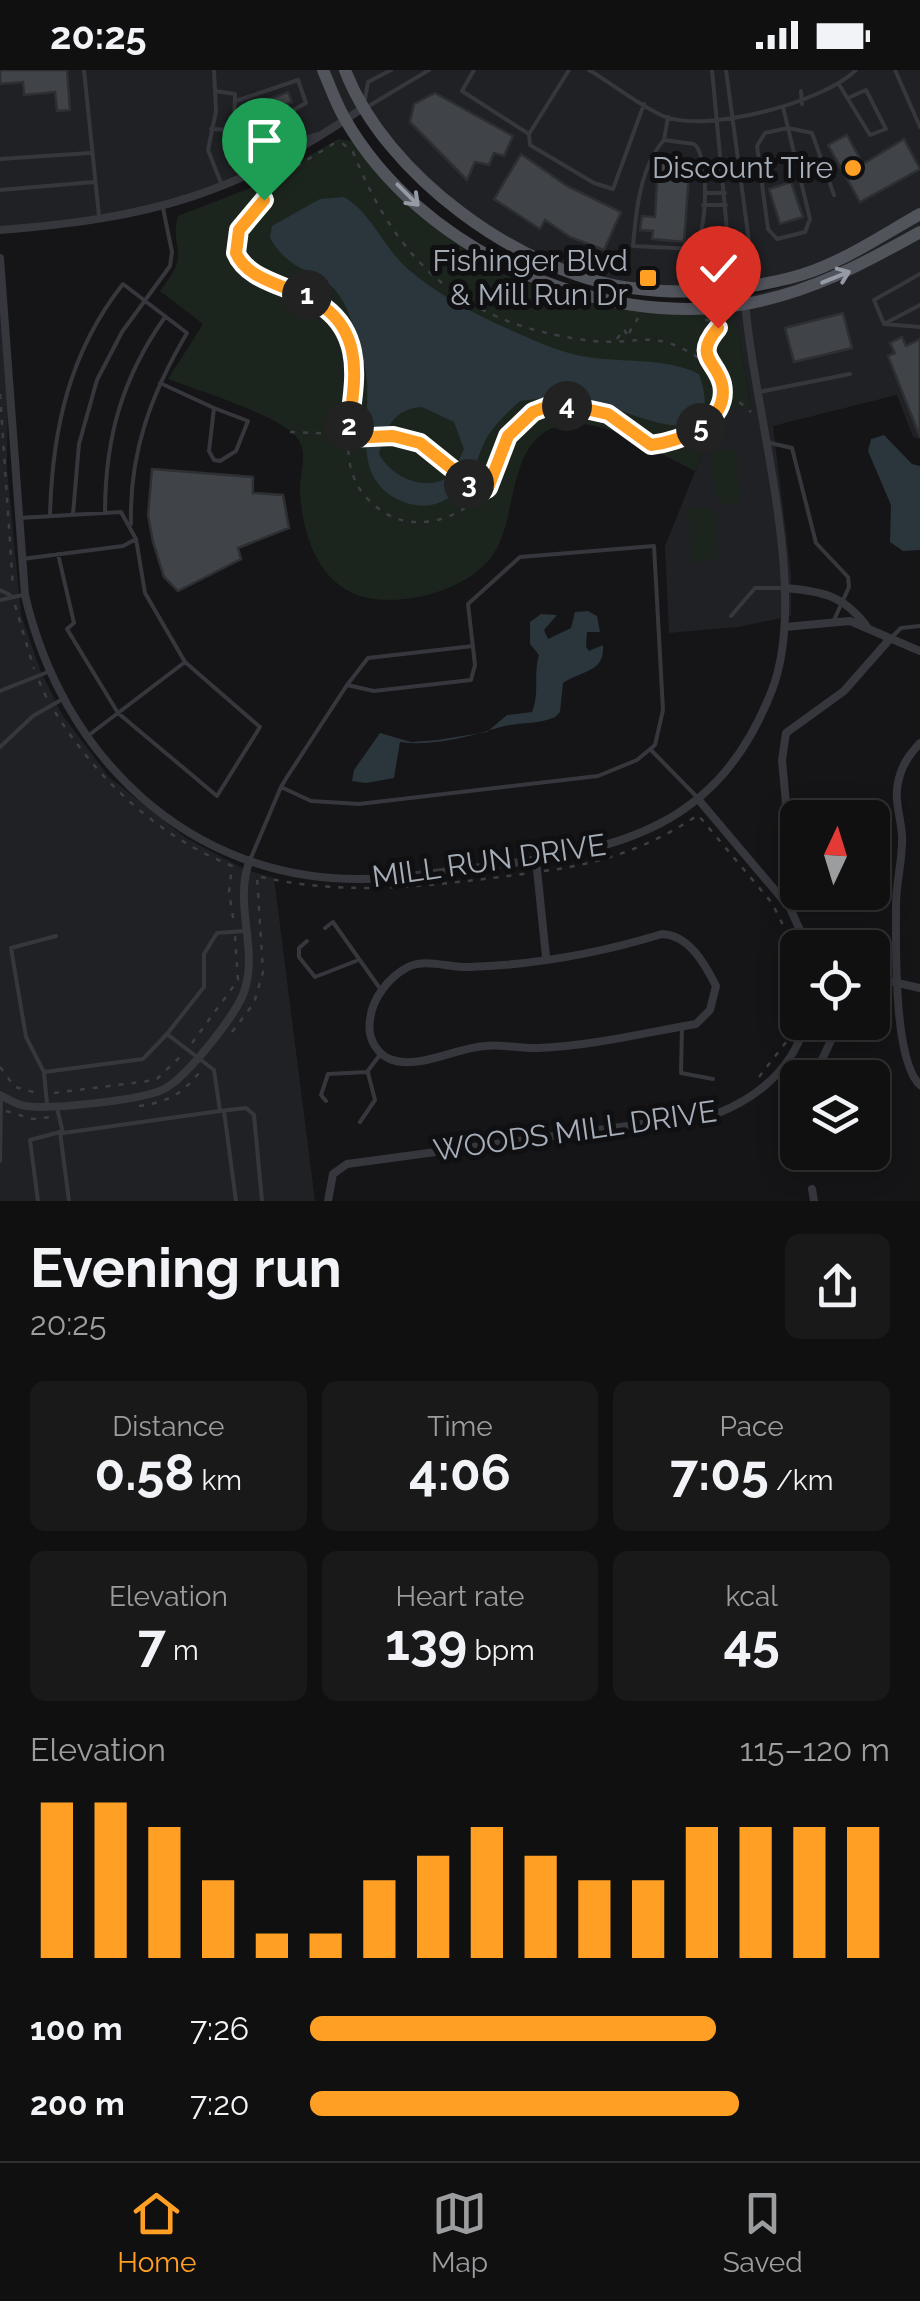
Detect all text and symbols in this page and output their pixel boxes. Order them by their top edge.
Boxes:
text: 20:25 [50,13,147,58]
pin [222,98,307,201]
icon: arrive [237,113,292,168]
place label: Discount Tire [652,150,833,185]
marker: Discount Tire [842,157,864,179]
one-way arrow [396,182,420,206]
pin [676,226,761,329]
icon: check [691,241,746,296]
place label: Fishinger Blvd & Mill Run Dr [432,243,628,312]
marker: Fishinger Blvd & Mill Run Dr [637,267,659,289]
one-way arrow [820,267,851,285]
pin: 1 [282,270,332,320]
text: 1 [300,278,314,311]
pin: 4 [542,381,592,431]
text: 4 [559,389,575,422]
pin: 2 [324,401,374,451]
pin: 5 [676,403,726,453]
text: 2 [341,409,357,442]
text: 5 [693,411,709,444]
pin: 3 [444,459,494,509]
text: 3 [461,467,477,500]
north arrow [780,800,890,910]
map controls [780,800,890,1170]
street label: MILL RUN DRIVE [370,827,608,894]
button: locate [780,930,890,1040]
button: layers [780,1060,890,1170]
street label: WOODS MILL DRIVE [431,1093,719,1168]
button: share [785,1234,890,1339]
text: Evening run [30,1235,342,1300]
text: 20:25 [30,1305,106,1342]
text: Distance [112,1410,224,1443]
text: Time [427,1410,493,1443]
text: Pace [720,1410,784,1443]
text: 0.58 [95,1443,194,1502]
text: 4:06 [409,1443,511,1502]
text: 7:05 [670,1443,769,1502]
text: km [194,1464,242,1497]
text: /km [769,1464,833,1497]
text: Elevation [109,1580,228,1613]
text: Heart rate [396,1580,524,1613]
text: kcal [725,1580,778,1613]
text: 7 [138,1613,166,1672]
text: 139 [385,1613,467,1672]
text: 45 [724,1613,780,1672]
text: m [166,1634,199,1667]
text: bpm [467,1634,535,1667]
text: Elevation [30,1731,166,1768]
text: 115–120 m [740,1731,890,1768]
text: 100 m [30,2010,123,2047]
text: 7:26 [190,2010,249,2047]
text: 200 m [30,2085,125,2122]
text: 7:20 [190,2085,249,2122]
tab: Home [117,2186,197,2279]
tab: Map [431,2186,488,2279]
tab: Saved [723,2186,803,2279]

